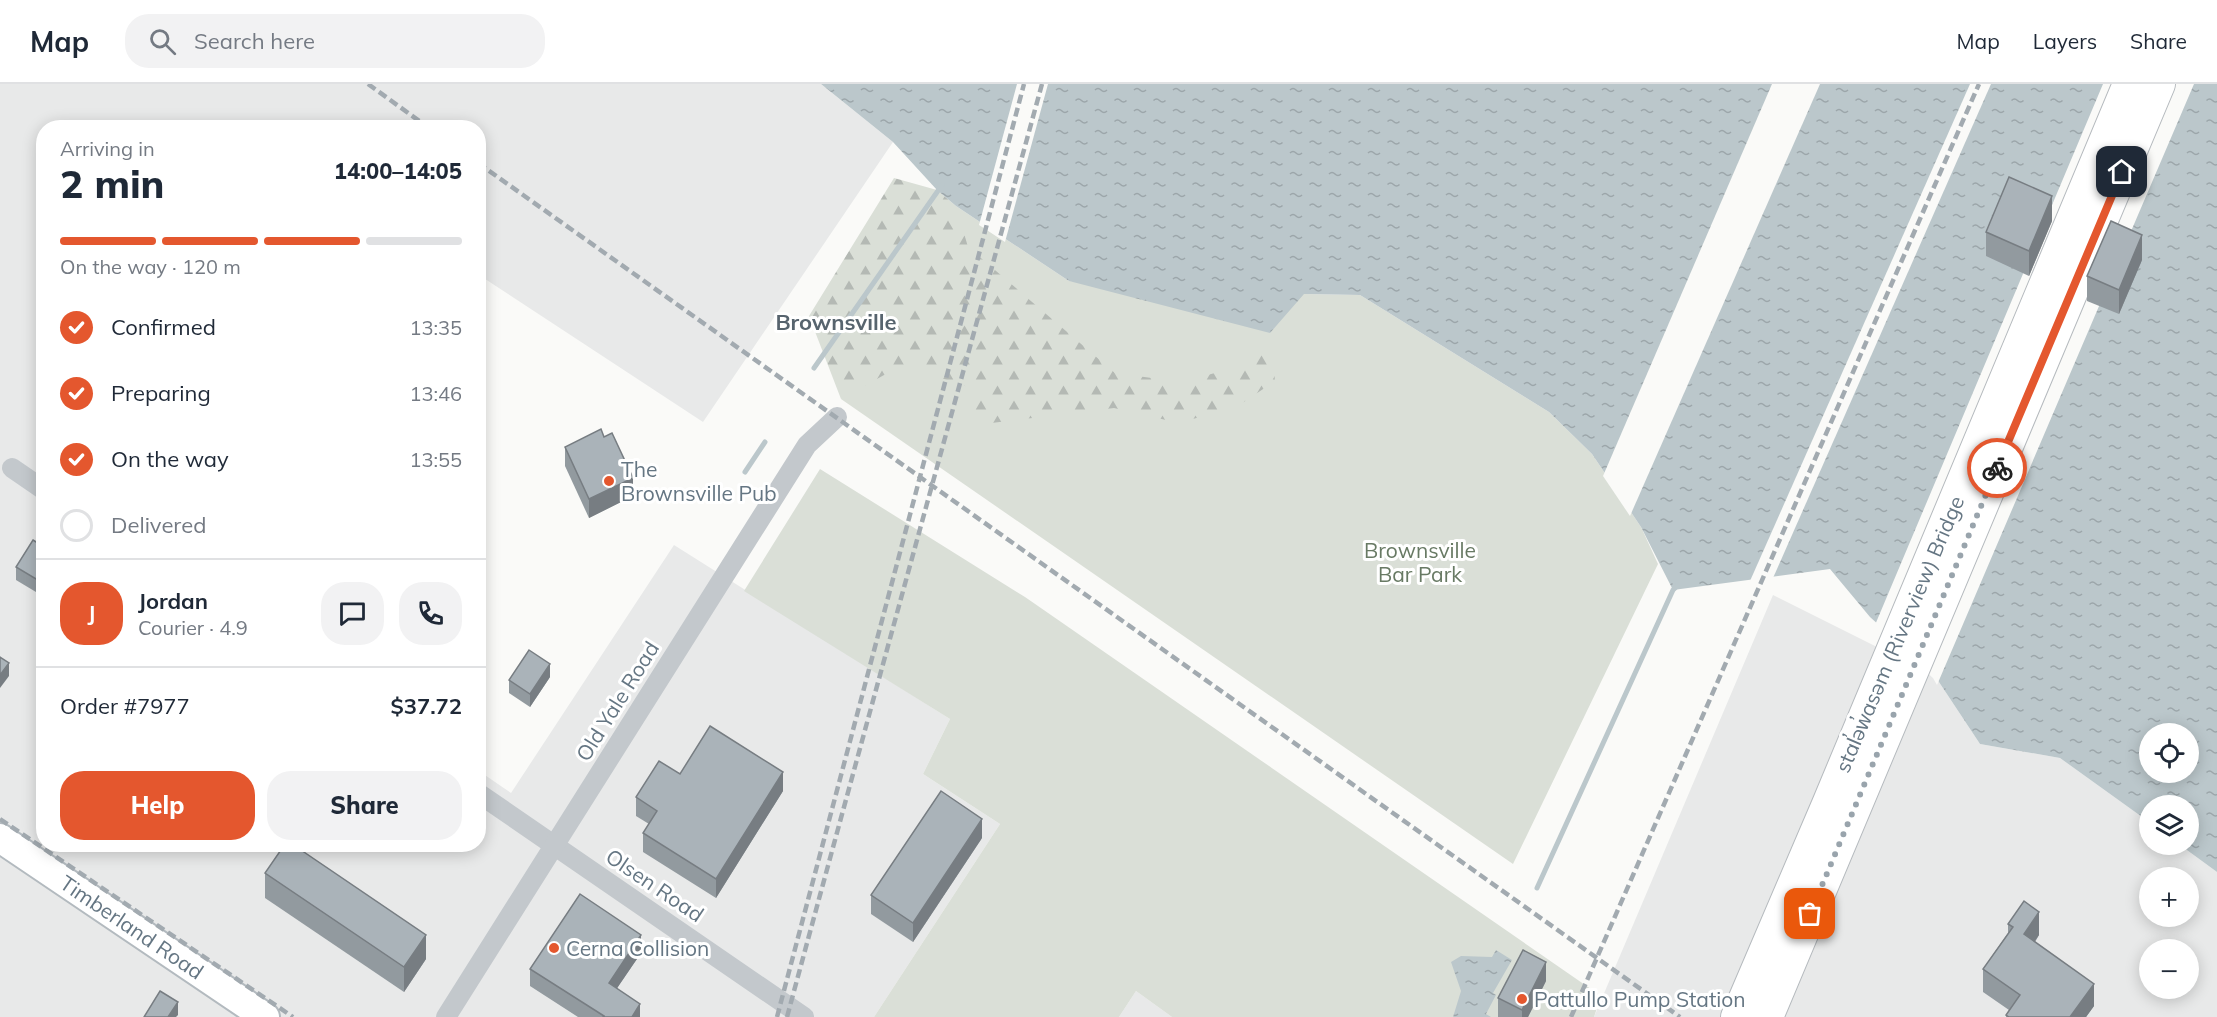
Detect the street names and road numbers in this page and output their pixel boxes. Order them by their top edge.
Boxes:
street label: stal̕əw̓asəm (Riverview) Bridge [1828,491,1969,776]
street label: Old Yale Road [570,636,664,766]
street label: Olsen Road [601,843,709,927]
street label: Timberland Road [55,869,209,985]

